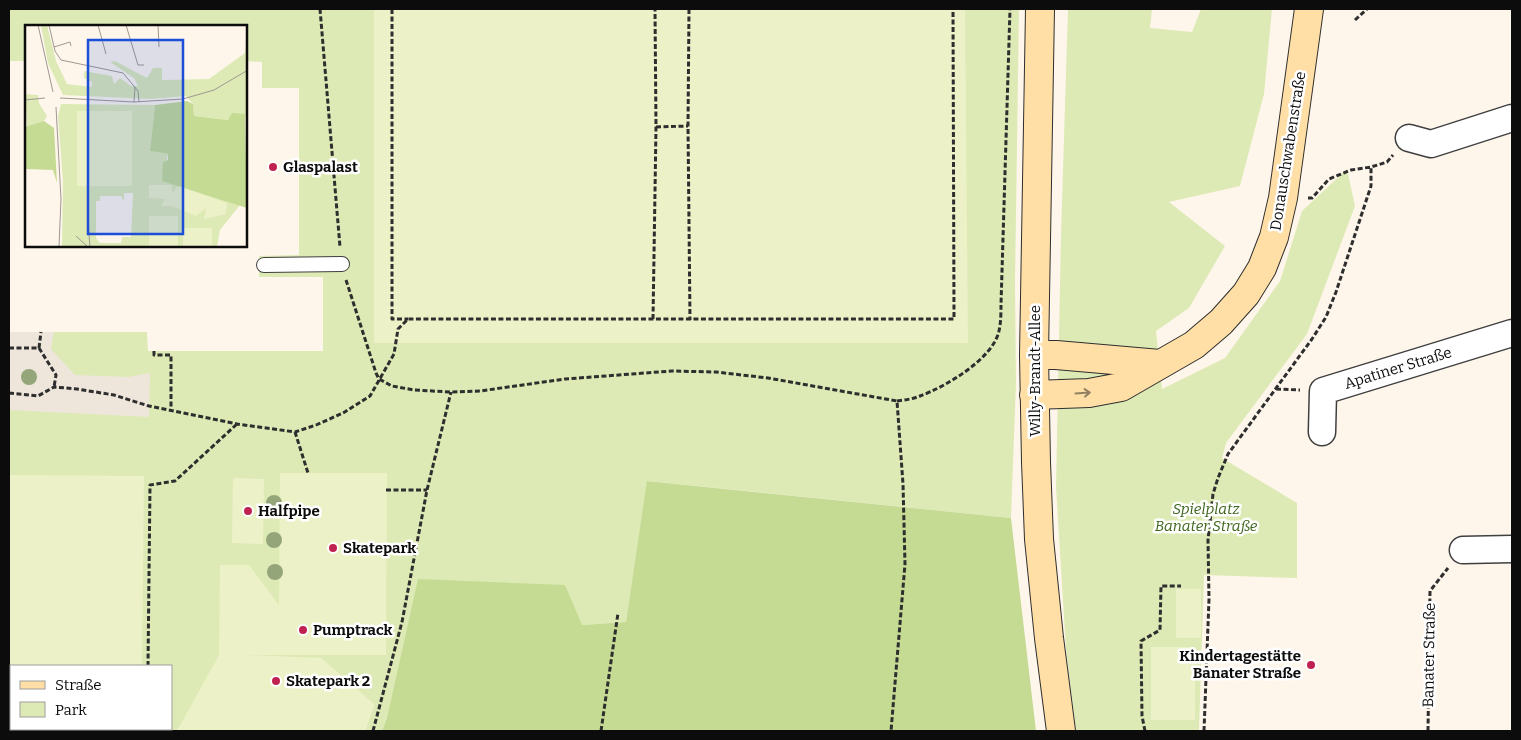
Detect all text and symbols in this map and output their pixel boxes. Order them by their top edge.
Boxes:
inset map [25,25,248,248]
street label: Donauschwabenstraße [1267,70,1309,232]
place label: Glaspalast [283,158,358,176]
marker: Glaspalast [267,161,279,173]
street label: Willy-Brandt-Allee [1026,305,1044,437]
street label: Apatiner Straße [1342,343,1454,393]
one-way arrow [1075,389,1091,398]
park label: Spielplatz Banater Straße [1155,500,1258,535]
place label: Halfpipe [258,502,320,520]
marker: Halfpipe [242,505,254,517]
place label: Skatepark [343,539,416,557]
marker: Skatepark [327,542,339,554]
street label: Banater Straße [1419,602,1439,708]
place label: Pumptrack [313,621,393,639]
marker: Pumptrack [297,624,309,636]
place label: Kindertagestätte Banater Straße [1179,647,1301,682]
marker: Kindertagestätte Banater Straße [1305,659,1317,671]
legend [10,665,172,730]
place label: Skatepark 2 [286,672,370,690]
marker: Skatepark 2 [270,675,282,687]
text: Straße [55,676,101,694]
text: Park [55,701,87,719]

